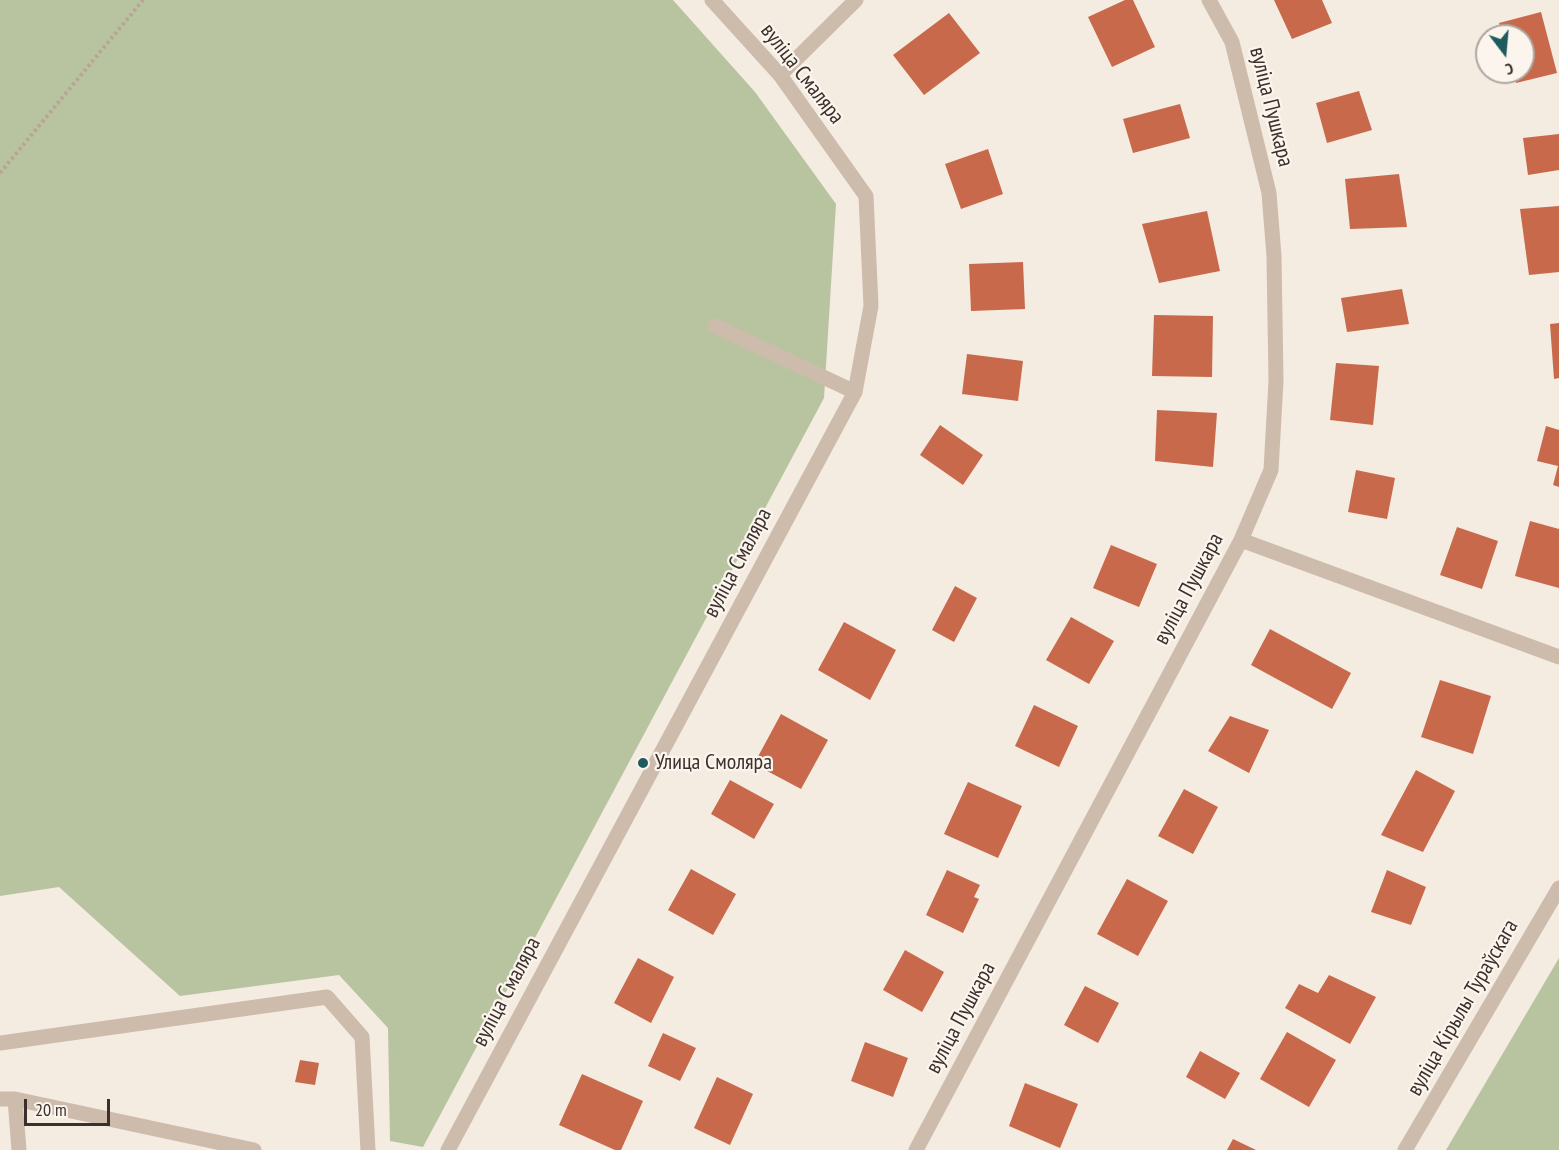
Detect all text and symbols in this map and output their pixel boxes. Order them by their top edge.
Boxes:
street label: вуліца Смаляра [755,19,849,129]
north arrow [1475,24,1535,84]
street label: вуліца Пушкара [1243,44,1299,170]
text: С [1503,59,1516,80]
street label: вуліца Смаляра [698,504,778,622]
street label: вуліца Пушкара [1149,529,1229,649]
place label: Улица Смоляра [655,750,772,776]
marker: Улица Смоляра [636,756,650,770]
street label: вуліца Кірылы Тураўскага [1402,915,1524,1101]
street label: вуліца Смаляра [467,933,547,1051]
street label: вуліца Пушкара [921,958,1001,1078]
scale bar [27,1087,112,1125]
text: 20 m [35,1098,67,1121]

